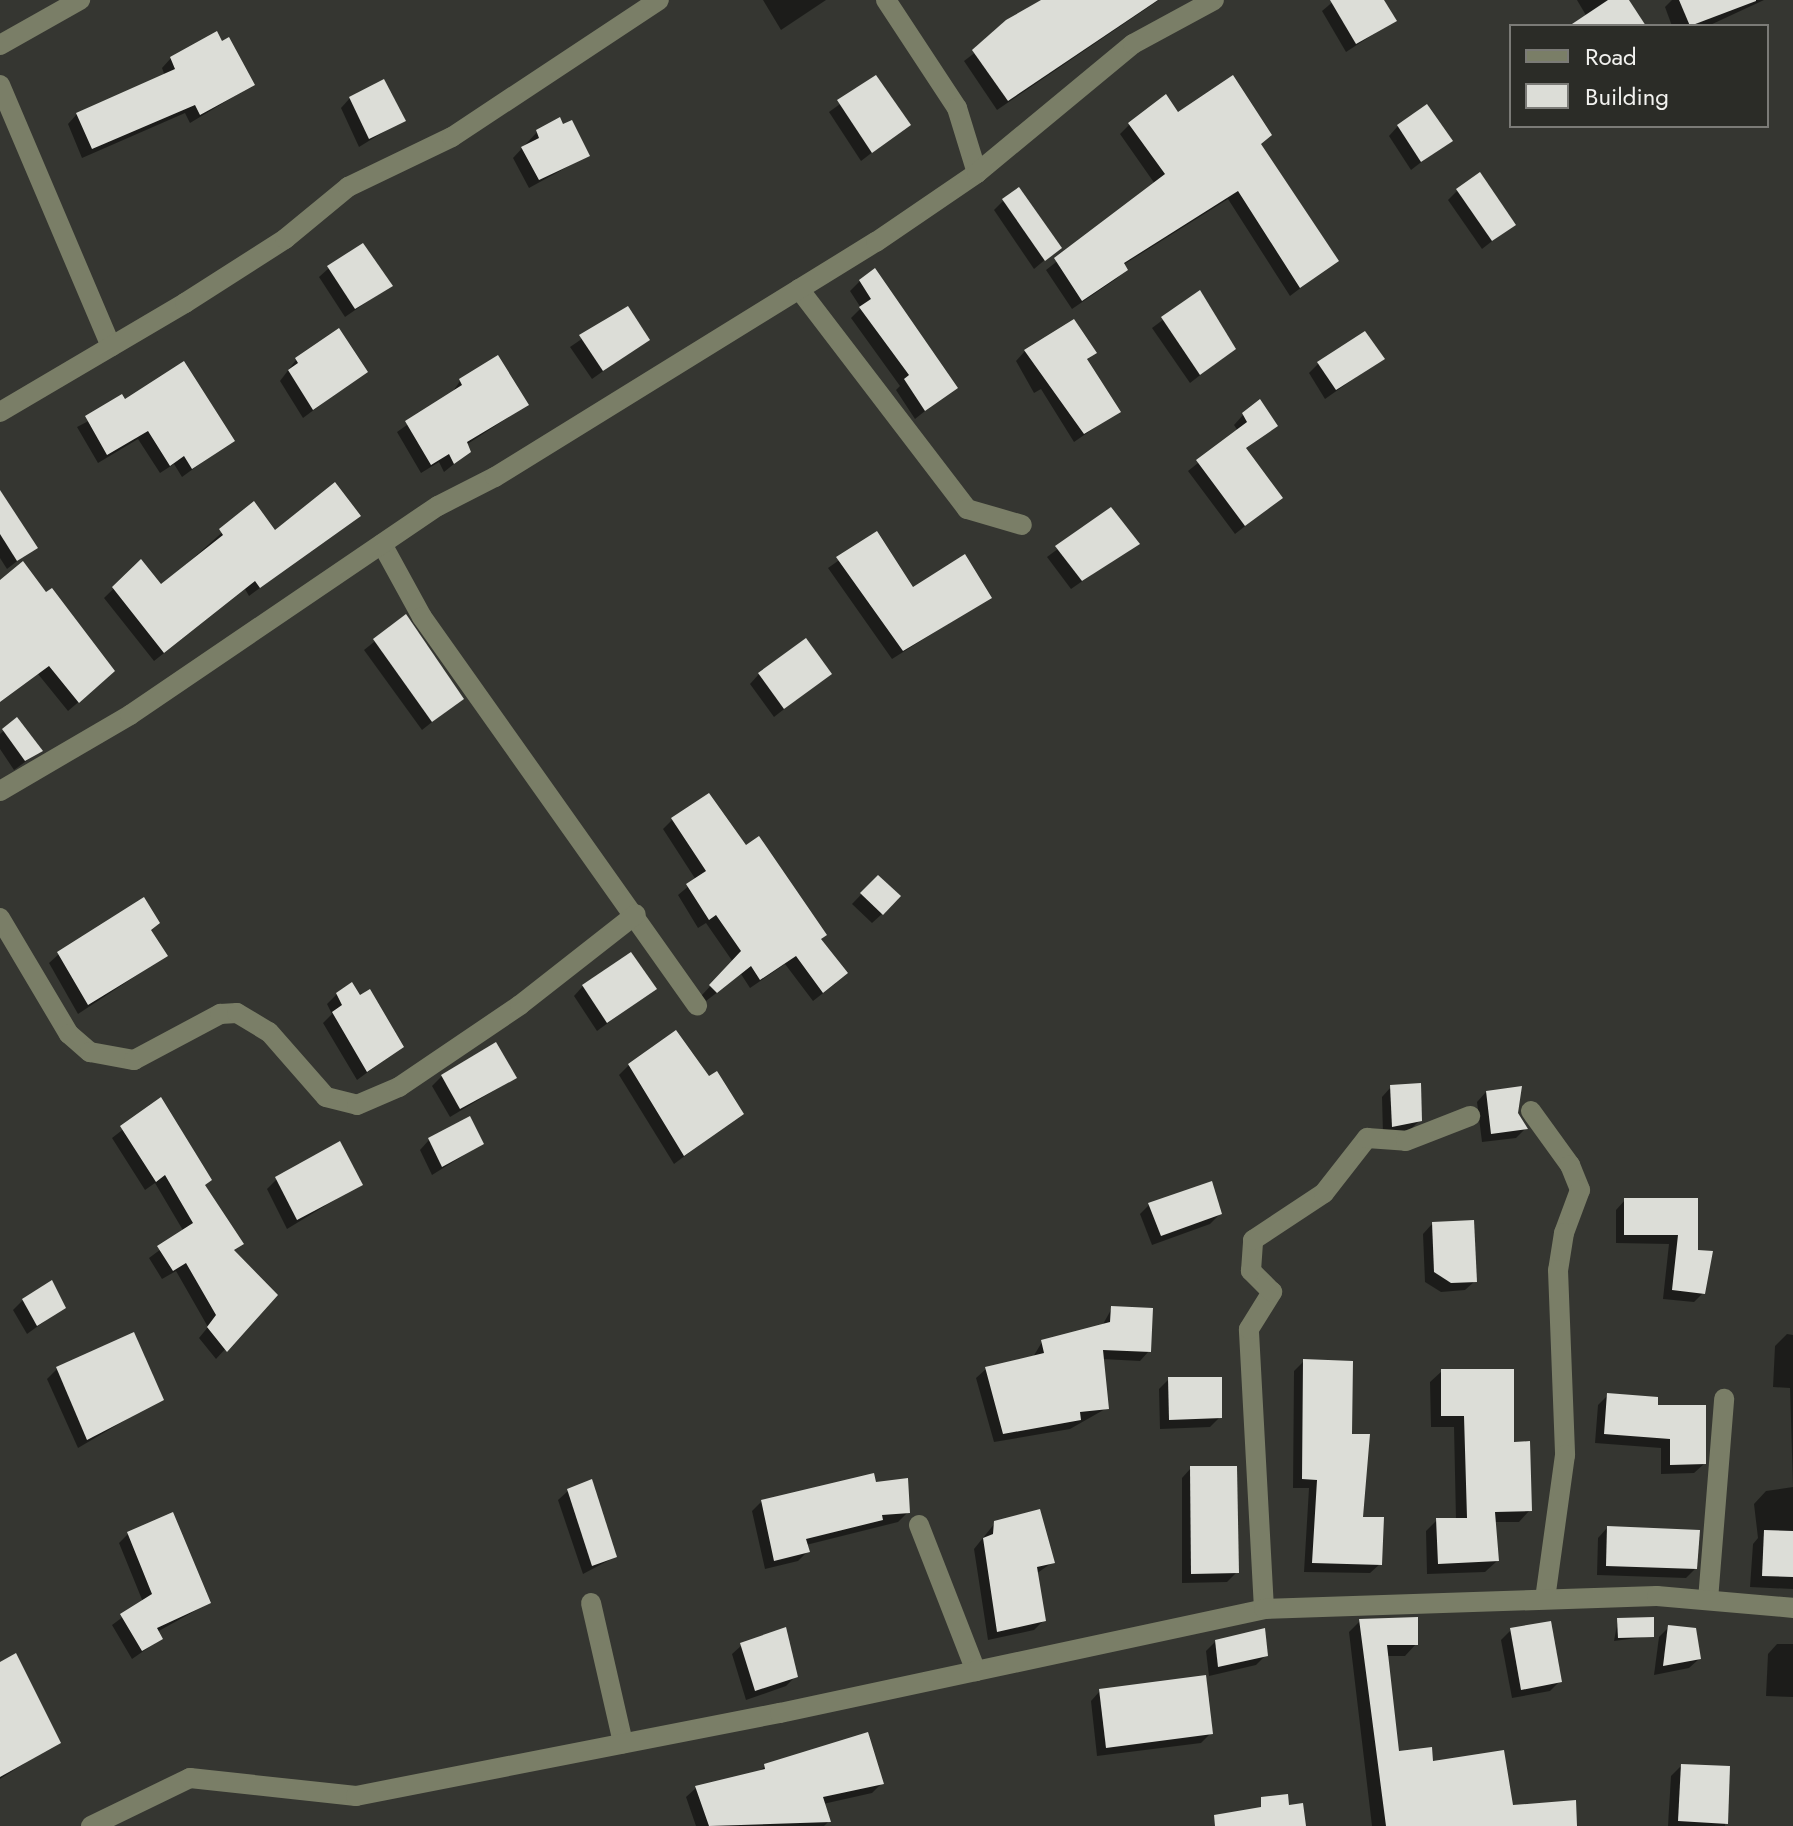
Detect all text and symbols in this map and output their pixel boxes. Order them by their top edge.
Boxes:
legend [1509,24,1769,128]
text: Road [1585,39,1637,74]
text: Building [1585,79,1669,114]

